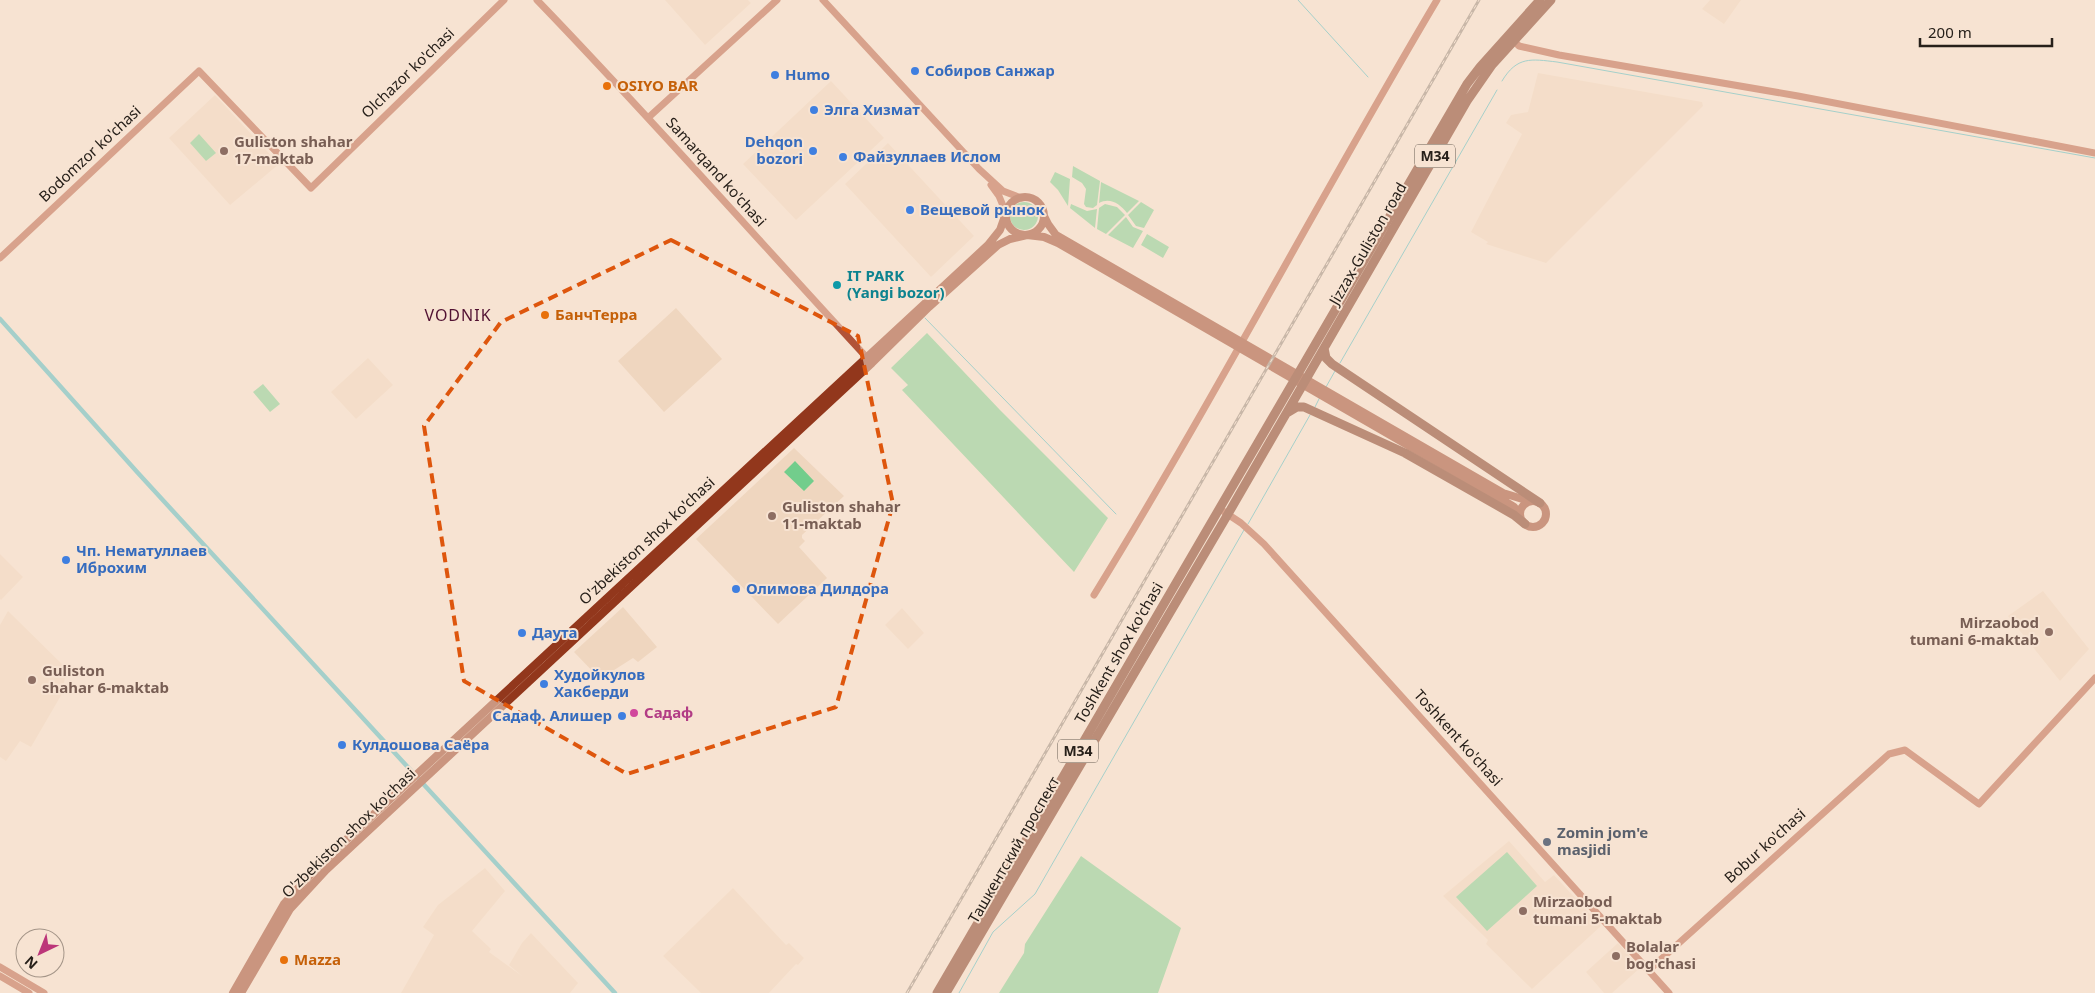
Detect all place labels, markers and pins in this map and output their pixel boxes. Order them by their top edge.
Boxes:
place label: Собиров Санжар [925,60,1055,80]
place label: Humo [785,64,830,84]
marker: Собиров Санжар [909,65,921,77]
marker: Humo [769,69,781,81]
place label: OSIYO BAR [617,75,698,95]
marker: OSIYO BAR [601,80,613,92]
place label: Элга Хизмат [824,99,920,119]
marker: Элга Хизмат [808,104,820,116]
place label: Guliston shahar 17-maktab [234,131,353,168]
place label: Dehqon bozori [745,131,803,168]
marker: Guliston shahar 17-maktab [218,145,230,157]
marker: Dehqon bozori [807,145,819,157]
place label: Файзуллаев Ислом [853,146,1001,166]
marker: Файзуллаев Ислом [837,151,849,163]
place label: Вещевой рынок [920,199,1046,219]
marker: Вещевой рынок [904,204,916,216]
place label: IT PARK (Yangi bozor) [847,265,945,302]
marker: IT PARK (Yangi bozor) [831,279,843,291]
place label: БанчТерра [555,304,637,324]
marker: БанчТерра [539,309,551,321]
place label: Guliston shahar 11-maktab [782,496,901,533]
marker: Guliston shahar 11-maktab [766,510,778,522]
place label: Чп. Нематуллаев Иброхим [76,540,207,577]
marker: Чп. Нематуллаев Иброхим [60,554,72,566]
place label: Олимова Дилдора [746,578,889,598]
marker: Олимова Дилдора [730,583,742,595]
place label: Mirzaobod tumani 6-maktab [1910,612,2039,649]
place label: Даута [532,622,578,642]
marker: Mirzaobod tumani 6-maktab [2043,626,2055,638]
marker: Даута [516,627,528,639]
place label: Guliston shahar 6-maktab [42,660,169,697]
place label: Худойкулов Хакберди [554,664,645,701]
marker: Guliston shahar 6-maktab [26,674,38,686]
marker: Худойкулов Хакберди [538,678,550,690]
place label: Садаф [644,702,693,722]
place label: Садаф. Алишер [492,705,612,725]
marker: Садаф [628,707,640,719]
marker: Садаф. Алишер [616,710,628,722]
place label: Кулдошова Саёра [352,734,490,754]
marker: Кулдошова Саёра [336,739,348,751]
place label: Zomin jom'e masjidi [1557,822,1648,859]
marker: Zomin jom'e masjidi [1541,836,1553,848]
place label: Mirzaobod tumani 5-maktab [1533,891,1662,928]
marker: Mirzaobod tumani 5-maktab [1517,905,1529,917]
place label: Bolalar bog'chasi [1626,936,1696,973]
place label: Mazza [294,949,341,969]
marker: Bolalar bog'chasi [1610,950,1622,962]
marker: Mazza [278,954,290,966]

